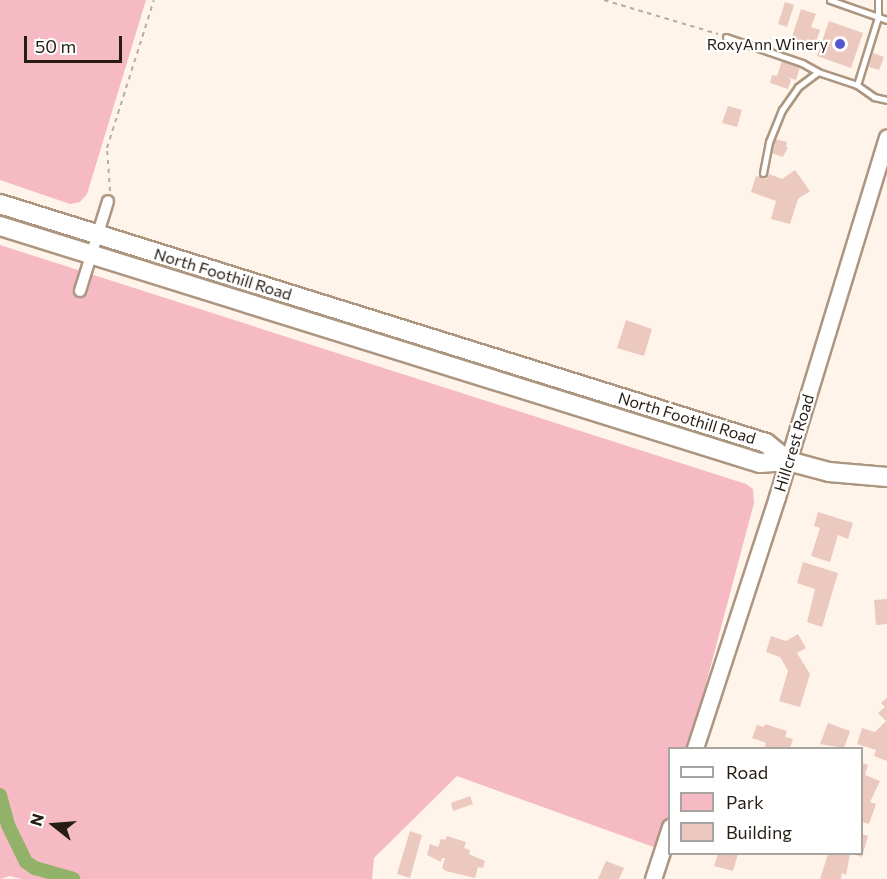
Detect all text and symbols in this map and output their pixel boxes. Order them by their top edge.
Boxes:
scale bar [27,24,124,62]
place label: RoxyAnn Winery [707,34,828,54]
text: 50 m [35,35,76,57]
marker: RoxyAnn Winery [833,37,847,51]
street label: North Foothill Road [152,244,294,304]
street label: North Foothill Road [616,388,758,448]
street label: Hillcrest Road [770,392,818,494]
legend [668,747,863,855]
text: Road [726,761,768,783]
text: Park [726,791,764,813]
north arrow [24,795,84,855]
text: N [25,811,47,828]
text: Building [726,821,792,843]

